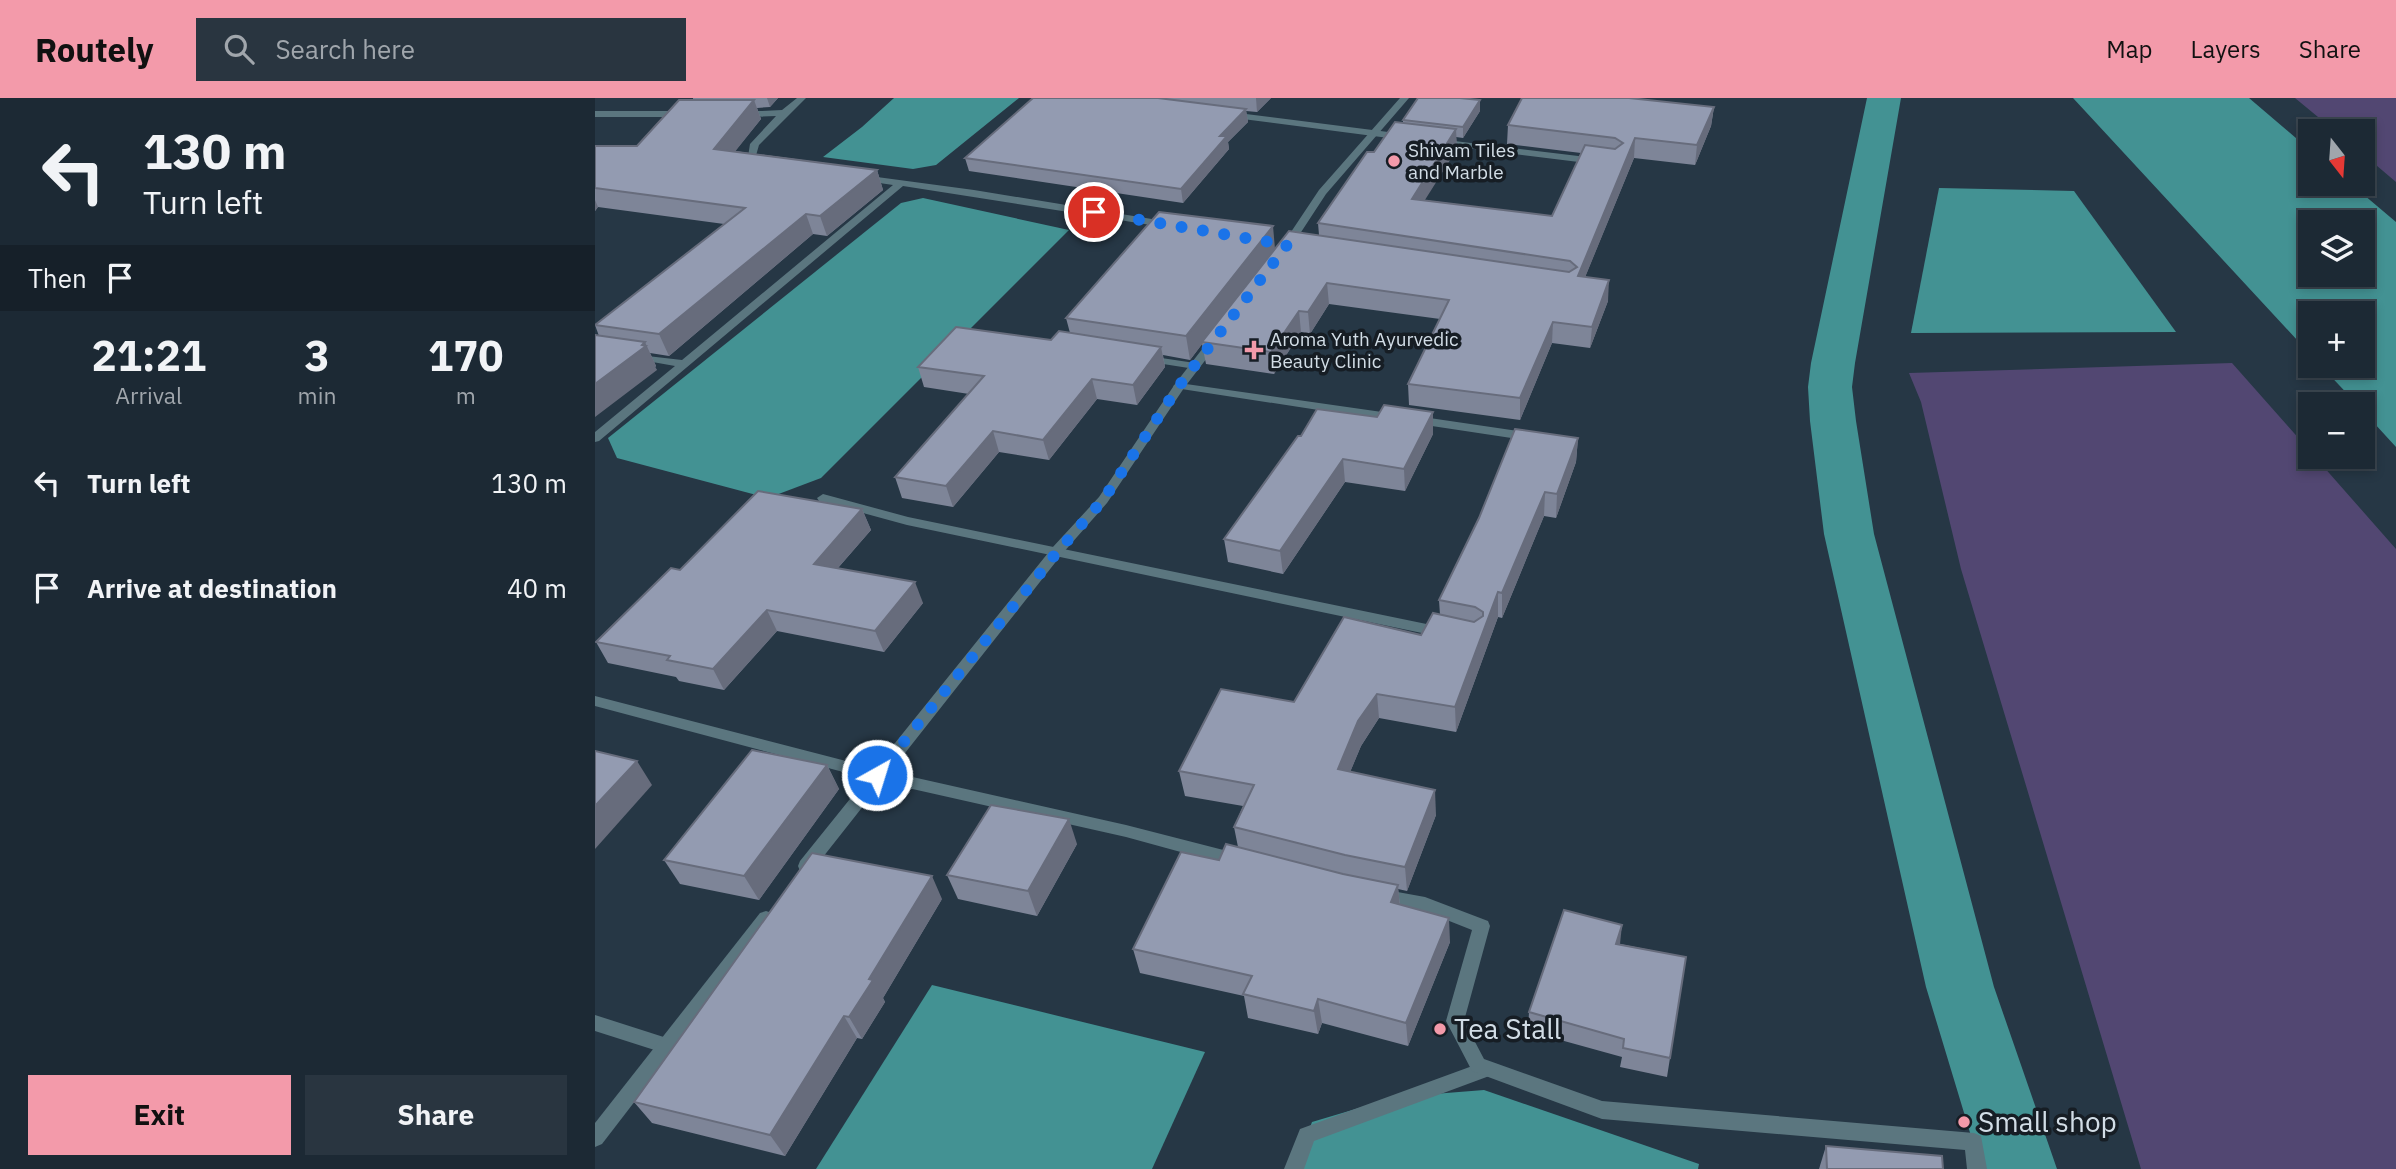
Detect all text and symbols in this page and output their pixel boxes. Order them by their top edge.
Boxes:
search box [196,18,686,81]
text: Routely [35,28,154,71]
icon: search [220,30,258,68]
text: Search here [276,32,415,66]
text: Map [2106,33,2153,65]
text: Layers [2191,33,2261,65]
text: Share [2299,33,2361,65]
text: 130 m [143,119,287,182]
north arrow [2298,119,2375,196]
map controls [2298,119,2375,469]
icon: left [28,126,119,217]
place label: Shivam Tiles and Marble [1408,138,1515,184]
marker: Shivam Tiles and Marble [1386,153,1402,169]
text: Turn left [143,181,263,223]
pin [1064,182,1124,242]
icon: arrive [1075,193,1113,231]
button: layers [2298,210,2375,287]
icon: arrive [101,259,139,297]
text: Then [28,261,87,295]
button: + [2298,301,2375,378]
place label: Aroma Yuth Ayurvedic Beauty Clinic [1270,327,1459,373]
text: 21:21 [91,328,206,383]
text: 3 [304,328,330,383]
text: 170 [428,328,504,383]
marker: Aroma Yuth Ayurvedic Beauty Clinic [1244,340,1264,360]
text: Arrival [115,380,182,410]
text: min [298,380,336,410]
text: m [456,380,476,410]
button: − [2298,392,2375,469]
icon: left [28,464,66,502]
text: Turn left [87,466,190,500]
text: 130 m [491,466,567,500]
icon: arrive [28,569,66,607]
text: Arrive at destination [87,571,337,605]
text: 40 m [507,571,567,605]
position arrow [840,738,914,812]
place label: Tea Stall [1454,1010,1561,1047]
marker: Tea Stall [1432,1021,1448,1037]
button: Exit [28,1075,291,1155]
button: Share [305,1075,567,1155]
place label: Small shop [1978,1103,2117,1140]
marker: Small shop [1956,1114,1972,1130]

